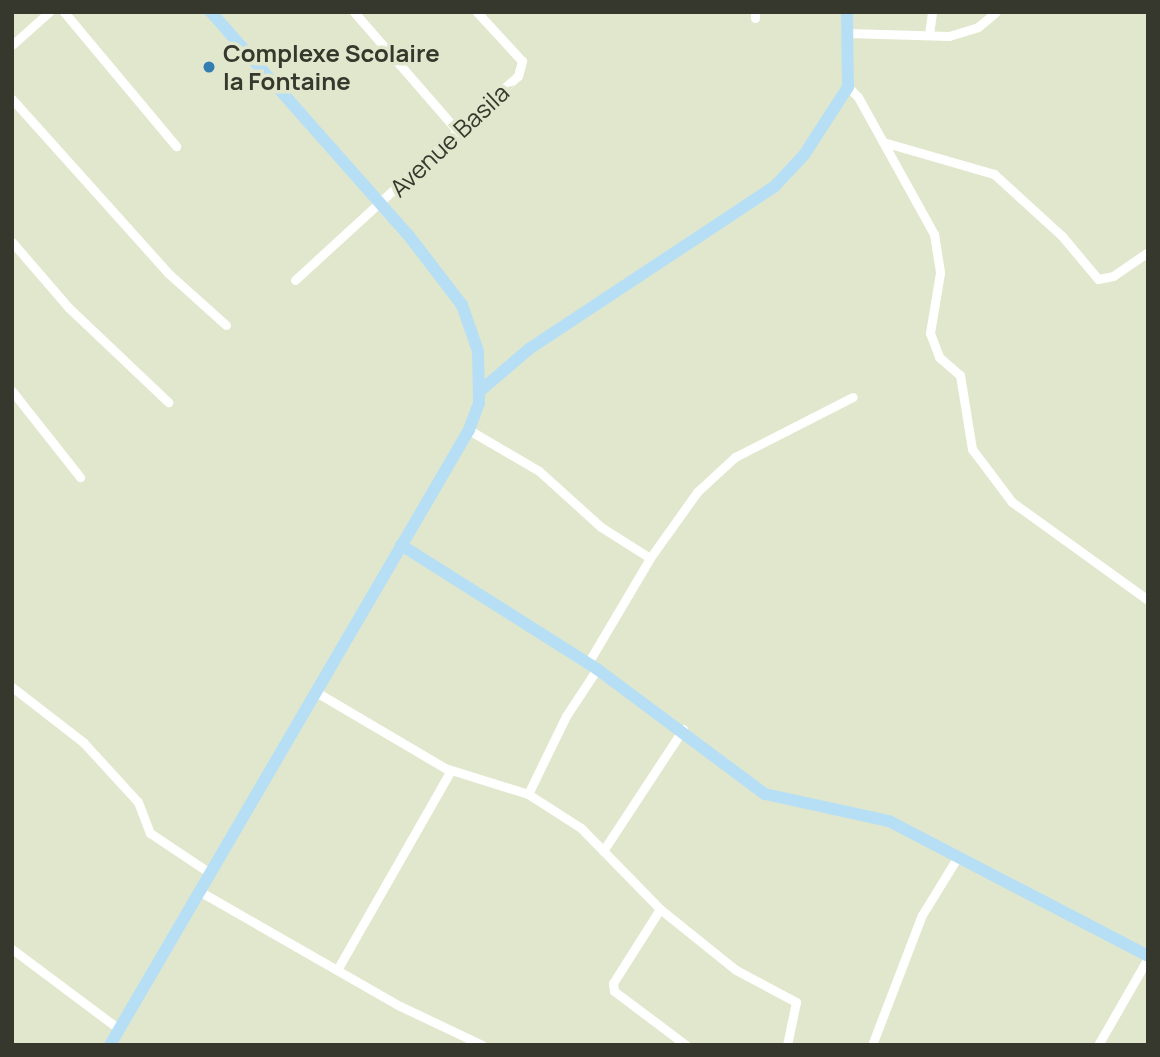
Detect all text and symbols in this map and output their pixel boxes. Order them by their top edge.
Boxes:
place label: Complexe Scolaire la Fontaine [223,39,440,95]
marker: Complexe Scolaire la Fontaine [201,59,217,75]
street label: Avenue Basila [384,78,514,202]

